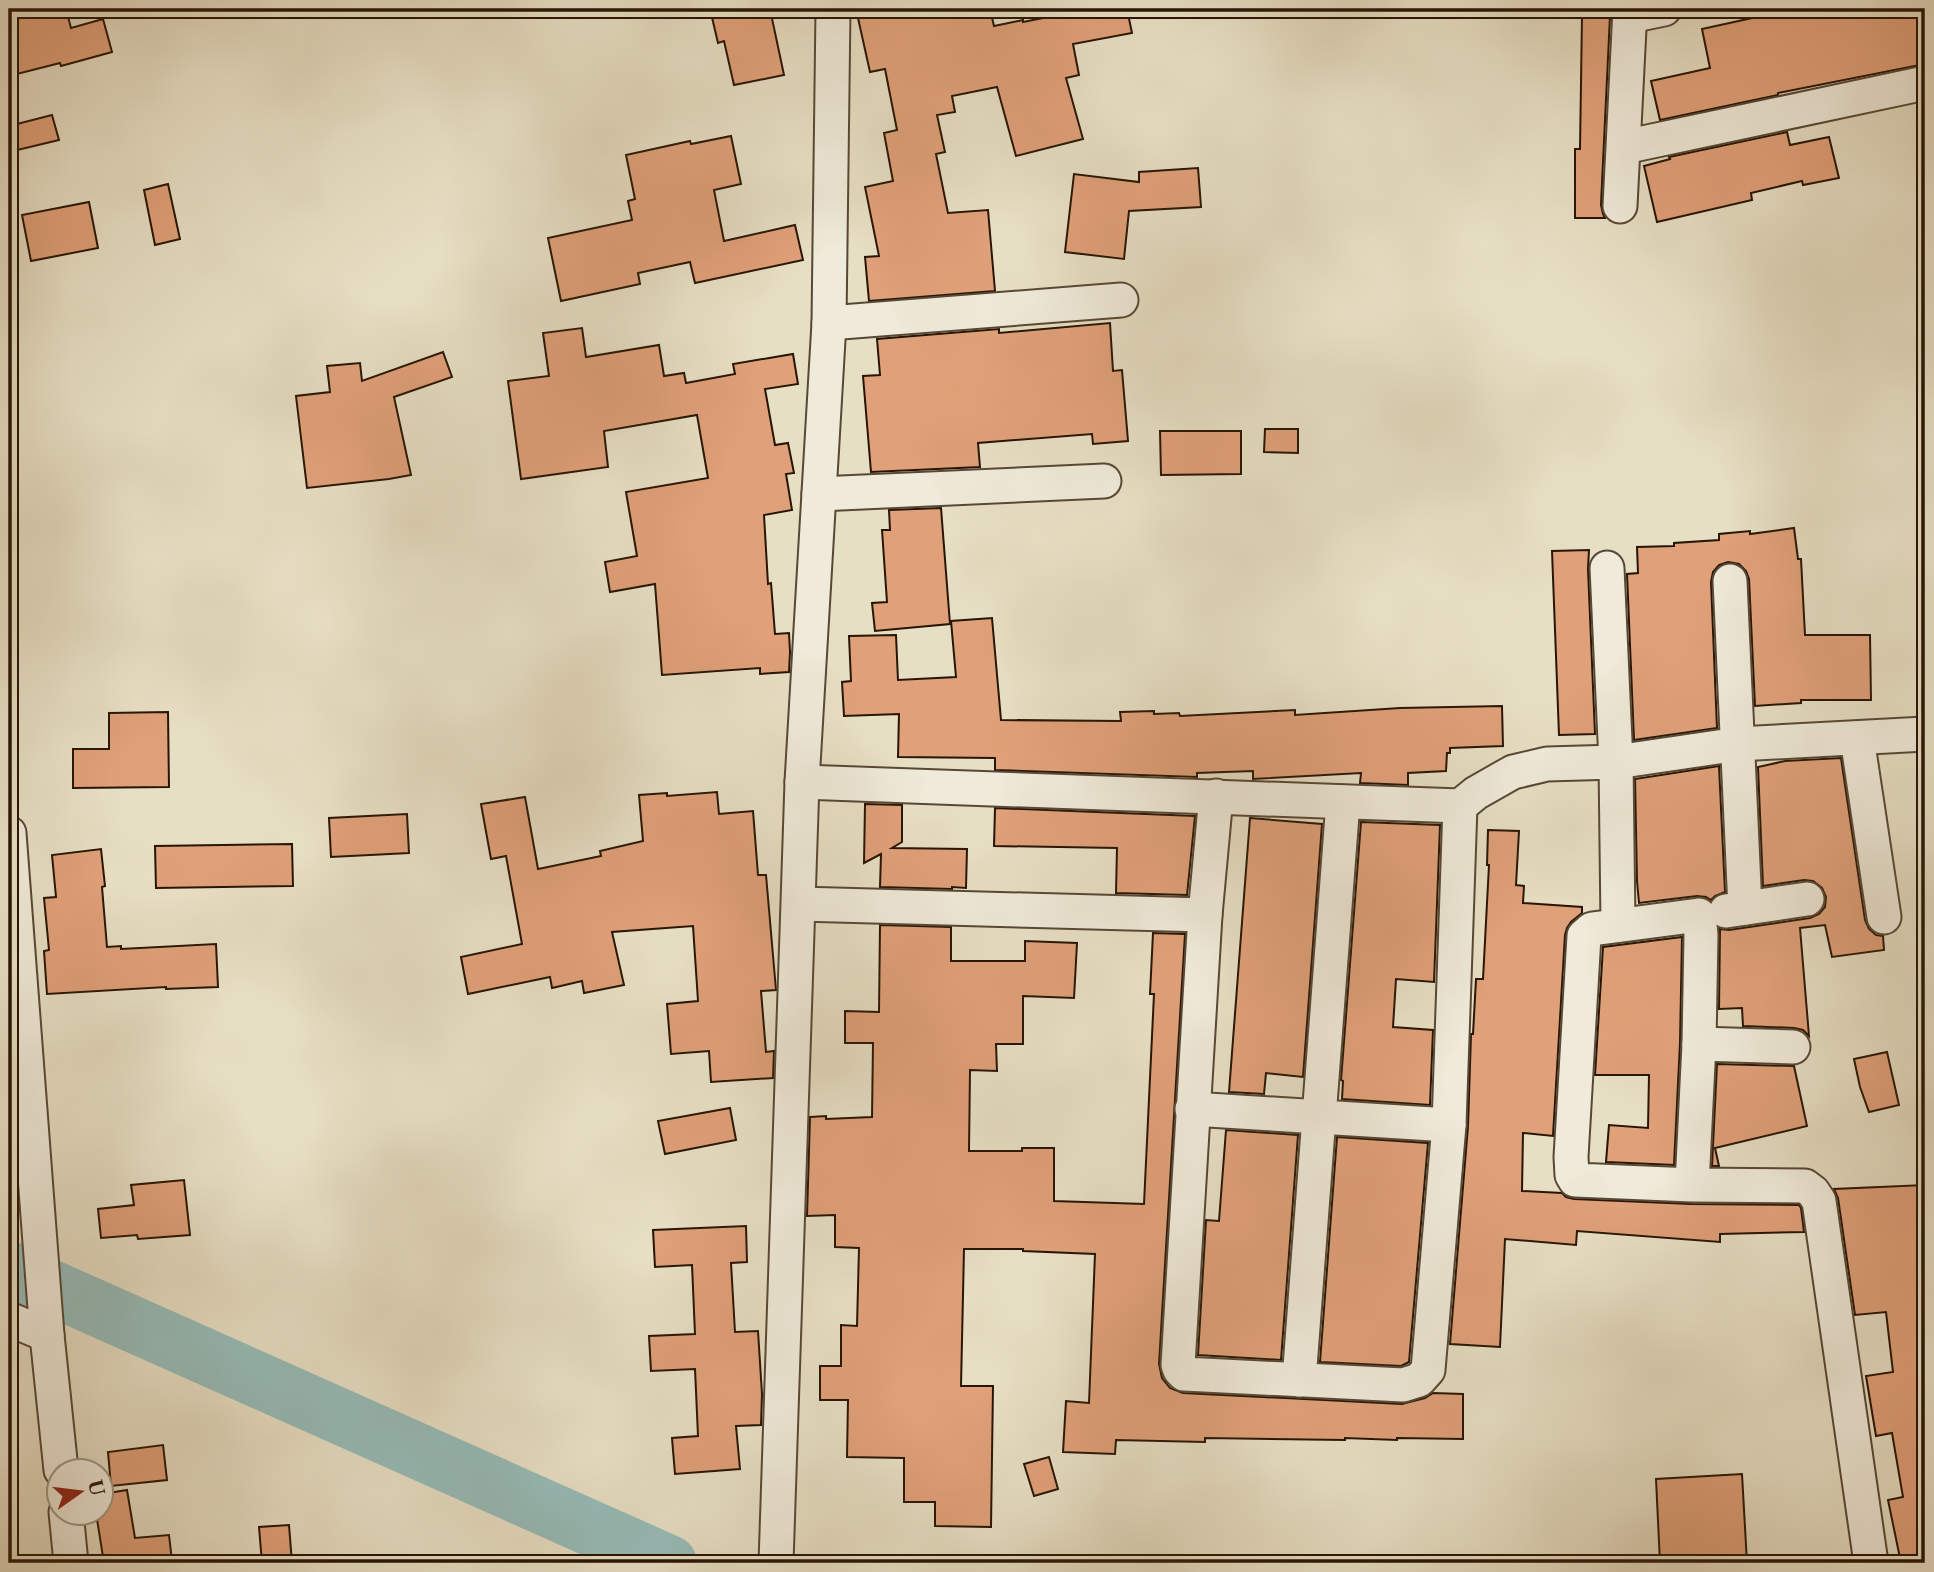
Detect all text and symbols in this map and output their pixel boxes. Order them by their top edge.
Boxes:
north arrow [46,1456,116,1526]
text: U [83,1478,109,1499]

